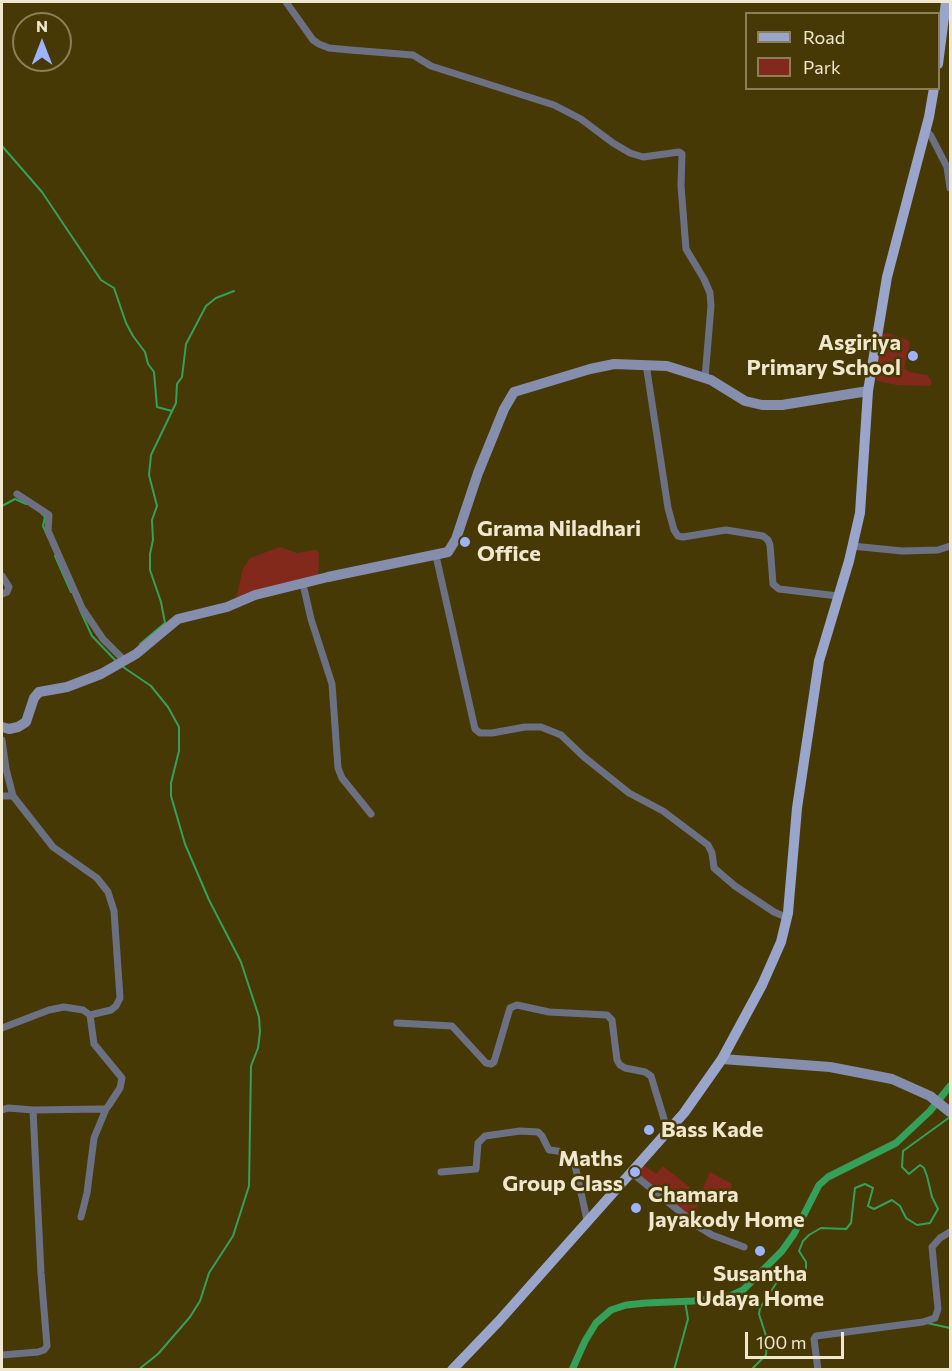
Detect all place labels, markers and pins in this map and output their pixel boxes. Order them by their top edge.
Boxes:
place label: Asgiriya Primary School [746,330,901,382]
marker: Asgiriya Primary School [906,349,920,363]
place label: Grama Niladhari Office [477,516,641,568]
marker: Grama Niladhari Office [458,535,472,549]
place label: Bass Kade [661,1117,763,1143]
marker: Bass Kade [642,1123,656,1137]
place label: Maths Group Class [502,1146,623,1198]
marker: Maths Group Class [628,1165,642,1179]
place label: Chamara Jayakody Home [648,1182,805,1234]
marker: Chamara Jayakody Home [629,1201,643,1215]
marker: Susantha Udaya Home [753,1244,767,1258]
place label: Susantha Udaya Home [696,1261,824,1312]

